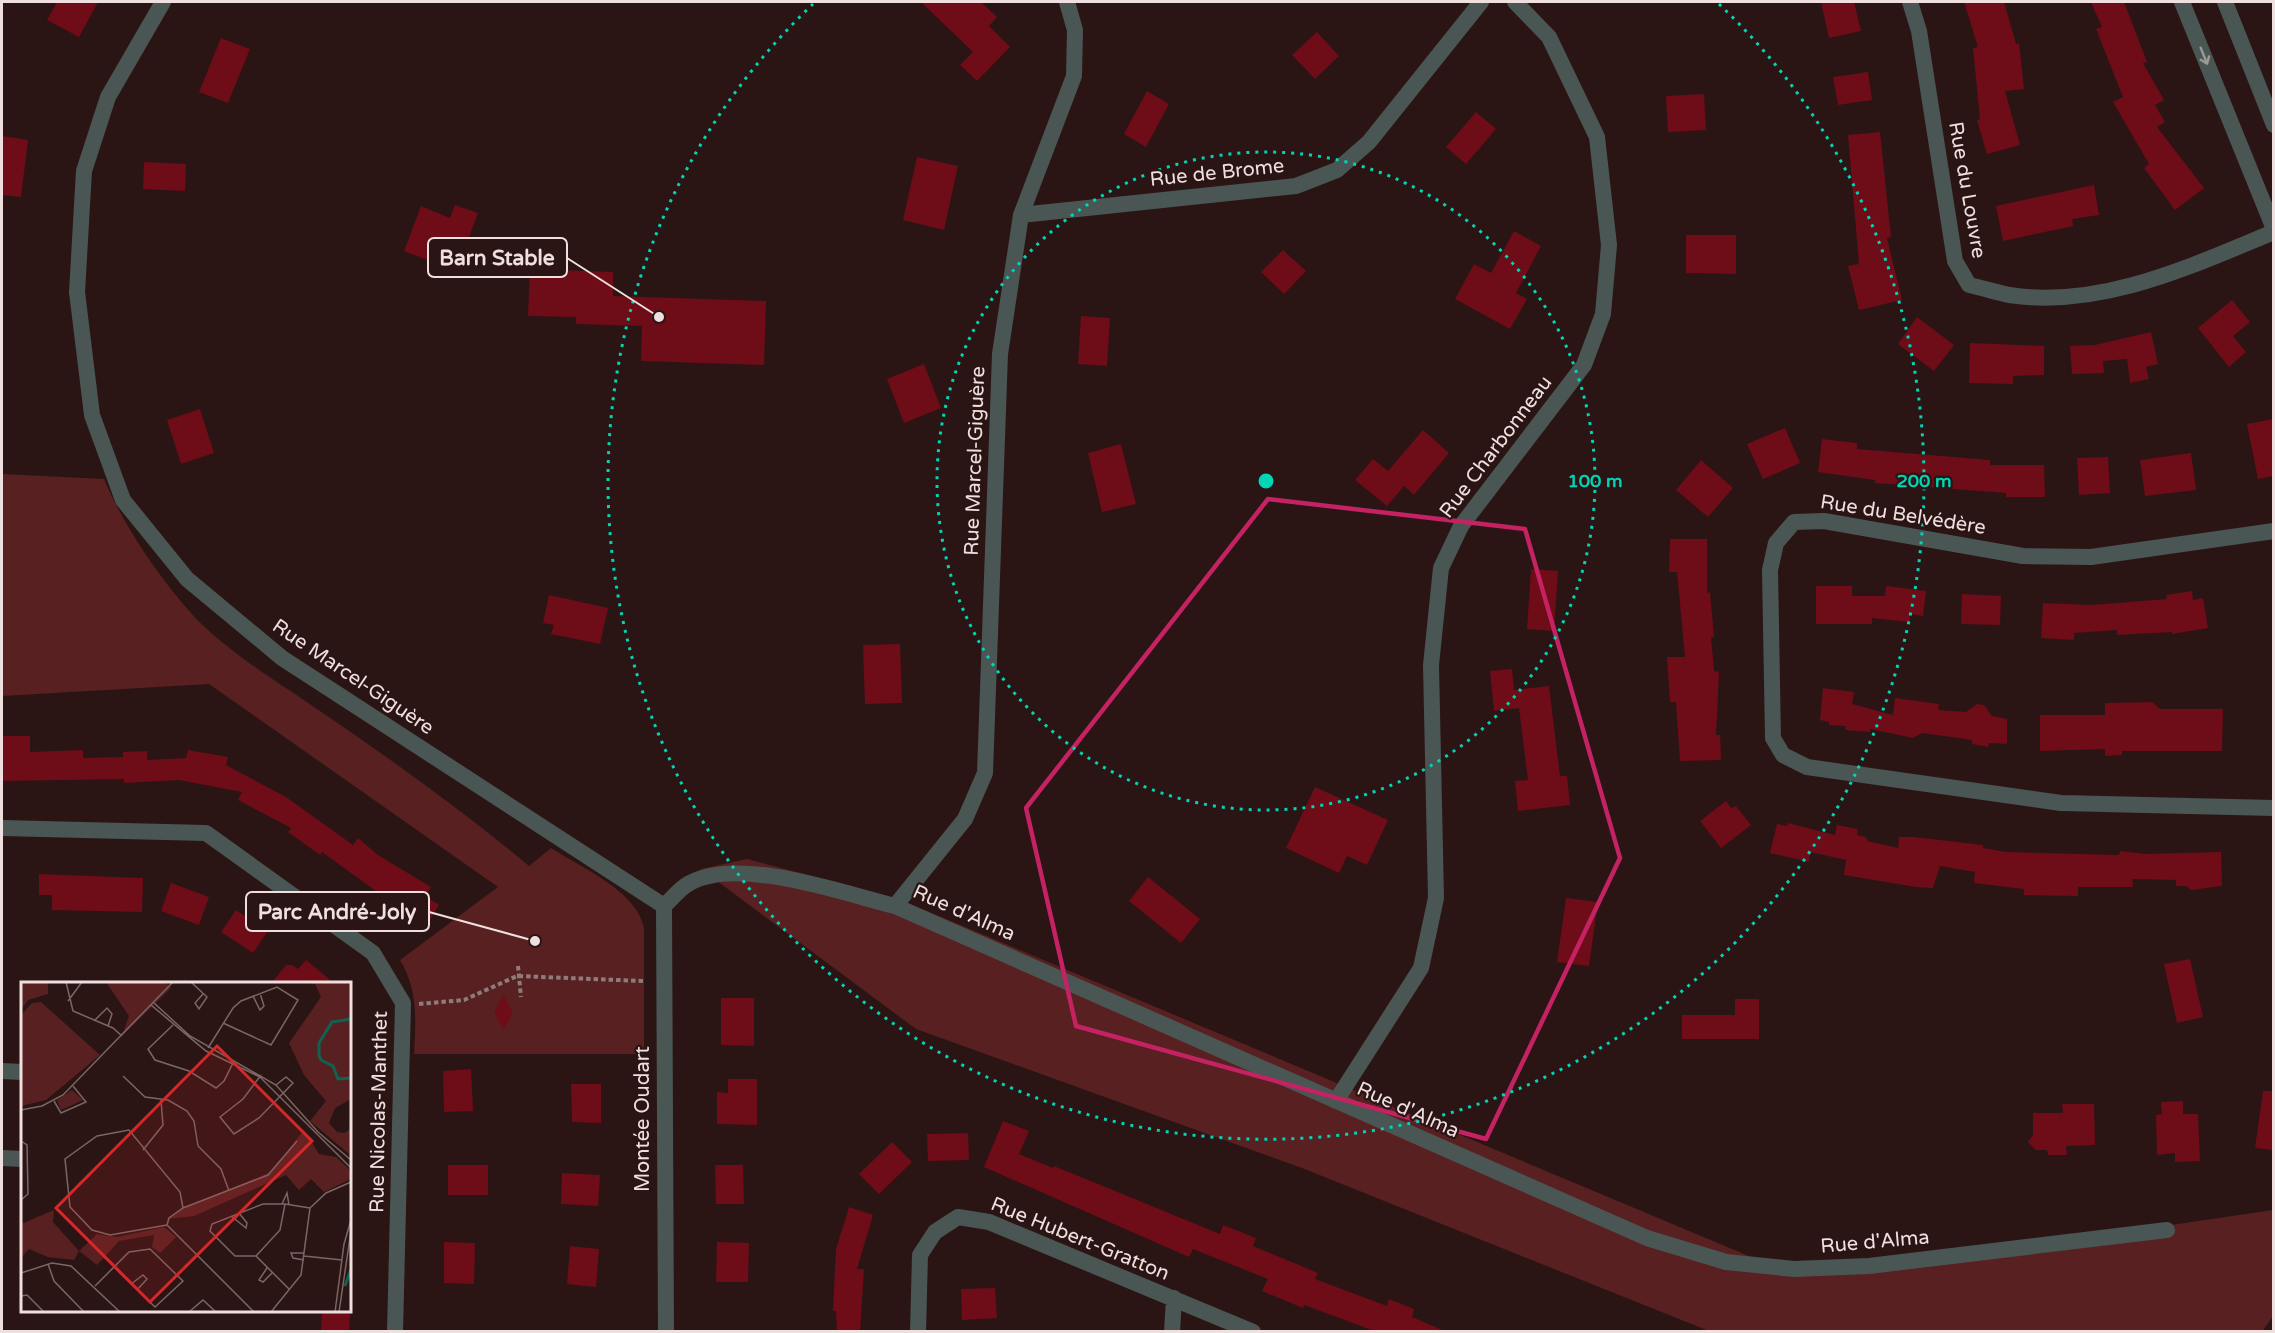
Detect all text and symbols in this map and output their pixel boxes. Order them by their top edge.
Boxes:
one-way arrow [2199,46,2210,65]
street label: Rue du Louvre [1943,120,1991,260]
street label: Rue de Brome [1149,154,1285,192]
callout: Barn Stable [428,238,567,277]
text: Barn Stable [439,246,555,271]
street label: Rue Marcel-Giguère [960,366,990,556]
street label: Rue Charbonneau [1435,371,1557,523]
text: 100 m [1567,470,1623,492]
text: 200 m [1896,470,1952,492]
centre of rings [1256,471,1276,491]
street label: Rue du Belvédère [1818,490,1988,540]
street label: Rue Marcel-Giguère [268,614,438,740]
street label: Rue d'Alma [909,880,1019,946]
callout: Parc André-Joly [246,892,429,931]
text: Parc André-Joly [258,900,417,925]
inset map [21,982,351,1312]
street label: Rue Nicolas-Manthet [365,1011,393,1213]
street label: Montée Oudart [631,1046,655,1192]
street label: Rue d'Alma [1353,1077,1463,1143]
street label: Rue Hubert-Gratton [987,1192,1173,1286]
street label: Rue d'Alma [1819,1225,1931,1259]

